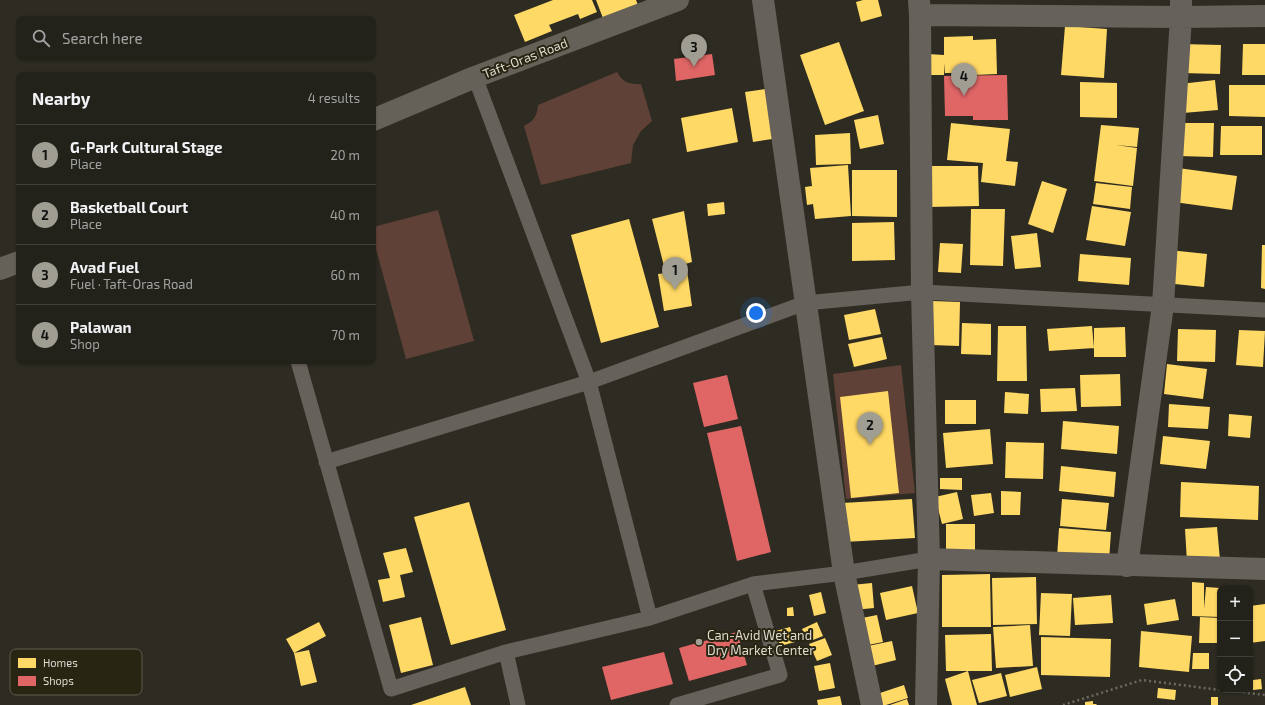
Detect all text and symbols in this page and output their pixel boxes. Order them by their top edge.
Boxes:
search box [16,16,376,60]
icon: search [30,27,52,49]
text: Search here [62,29,143,47]
street label: Taft-Oras Road [480,34,570,82]
pin: 3 [681,34,707,67]
pin: 4 [951,63,977,96]
text: Nearby [32,88,90,108]
text: 4 results [308,90,360,106]
text: G-Park Cultural Stage [70,138,222,156]
text: 1 [42,147,48,163]
text: 20 m [331,147,360,163]
text: Place [70,156,102,172]
text: Basketball Court [70,198,188,216]
text: 2 [41,207,49,223]
text: 40 m [330,207,360,223]
text: Place [70,216,102,232]
pin: 1 [662,257,688,290]
text: Avad Fuel [70,258,139,276]
text: 3 [41,267,49,283]
text: 60 m [330,267,360,283]
text: Fuel · Taft-Oras Road [70,276,193,292]
your location [746,303,766,323]
text: Palawan [70,318,131,336]
text: 4 [41,327,49,343]
text: 70 m [331,327,360,343]
text: Shop [70,336,100,352]
pin: 2 [857,412,883,445]
map controls [1217,585,1253,693]
button: + [1217,585,1253,621]
button: − [1217,621,1253,657]
place label: Can-Avid Wet and Dry Market Center [707,627,814,658]
marker: Can-Avid Wet and Dry Market Center [694,637,704,647]
legend [10,649,142,695]
text: Homes [43,656,78,669]
button: locate [1217,657,1253,693]
text: Shops [43,674,74,687]

